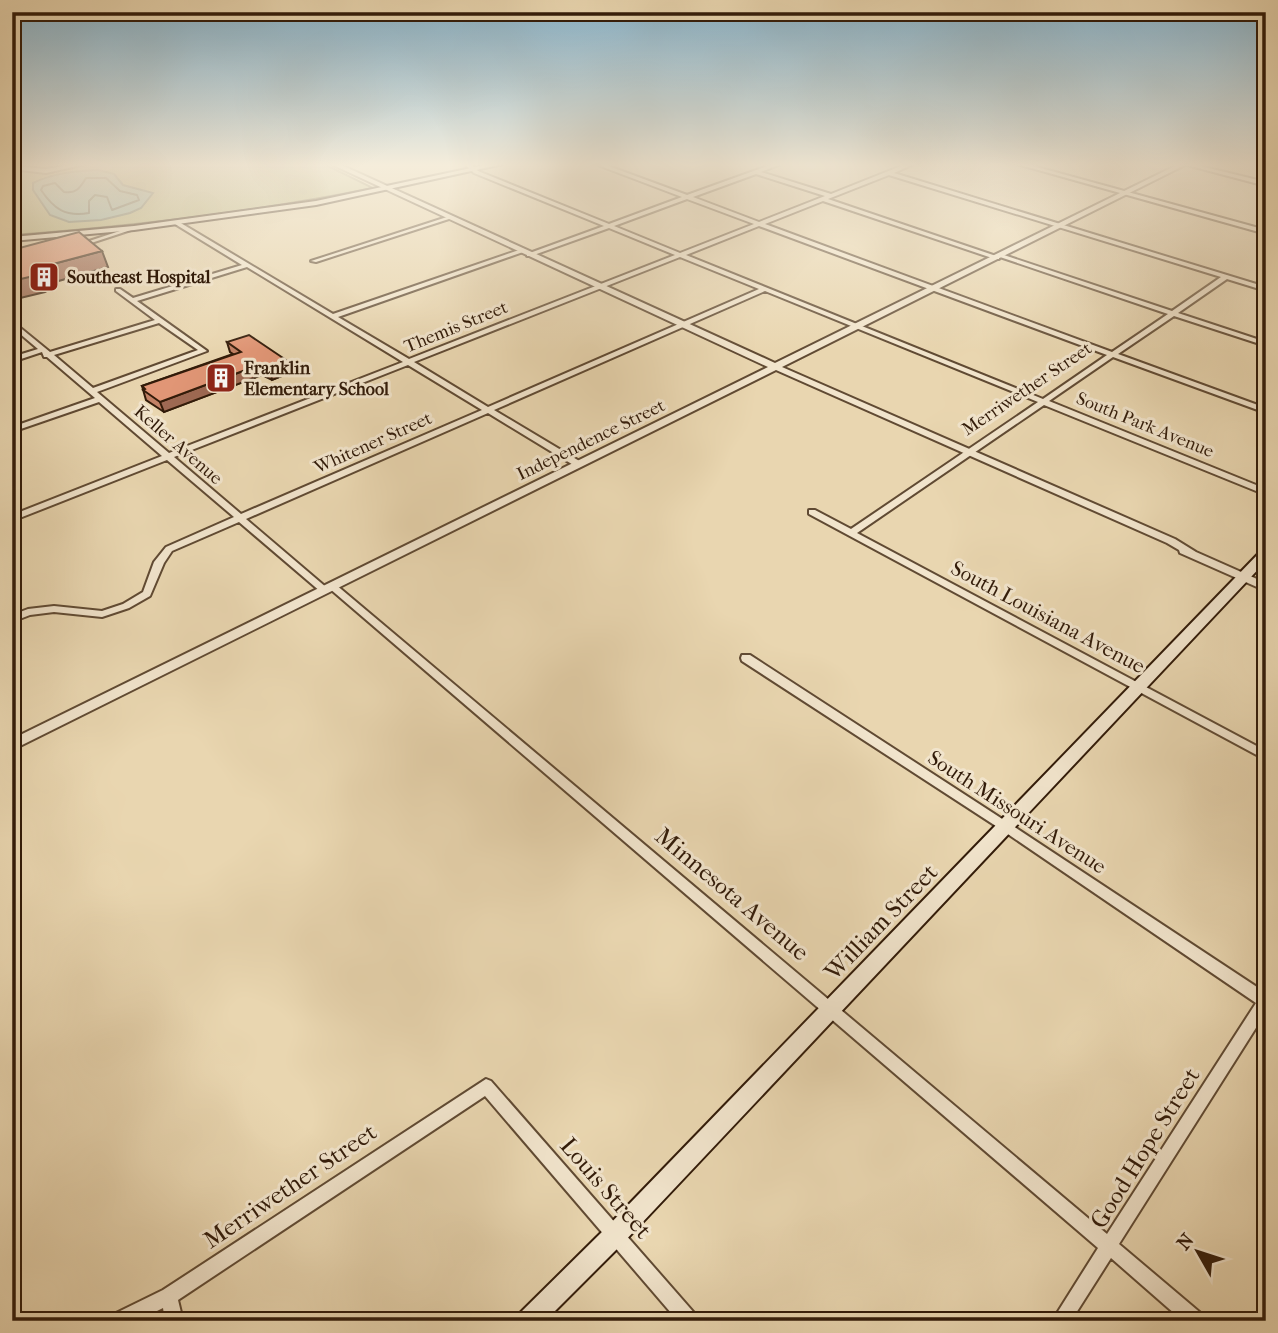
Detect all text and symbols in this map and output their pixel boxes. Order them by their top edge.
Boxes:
building icon: Southeast Hospital [27,260,61,294]
place label: Southeast Hospital [67,267,211,288]
street label: Themis Street [401,296,511,357]
street label: Merriwether Street [958,338,1096,440]
place label: Franklin Elementary School [243,358,390,400]
building icon: Franklin Elementary School [204,361,238,395]
street label: South Park Avenue [1073,388,1217,462]
street label: Independence Street [513,395,669,485]
street label: Keller Avenue [130,401,226,489]
street label: Whitener Street [310,407,436,479]
street label: South Louisiana Avenue [947,556,1149,678]
street label: South Missouri Avenue [923,745,1111,879]
street label: Minnesota Avenue [650,822,815,966]
street label: William Street [818,858,944,987]
street label: Good Hope Street [1084,1062,1206,1233]
street label: Merriwether Street [198,1118,382,1254]
street label: Louis Street [555,1132,658,1245]
north arrow [1162,1218,1232,1288]
text: N [1172,1229,1199,1254]

